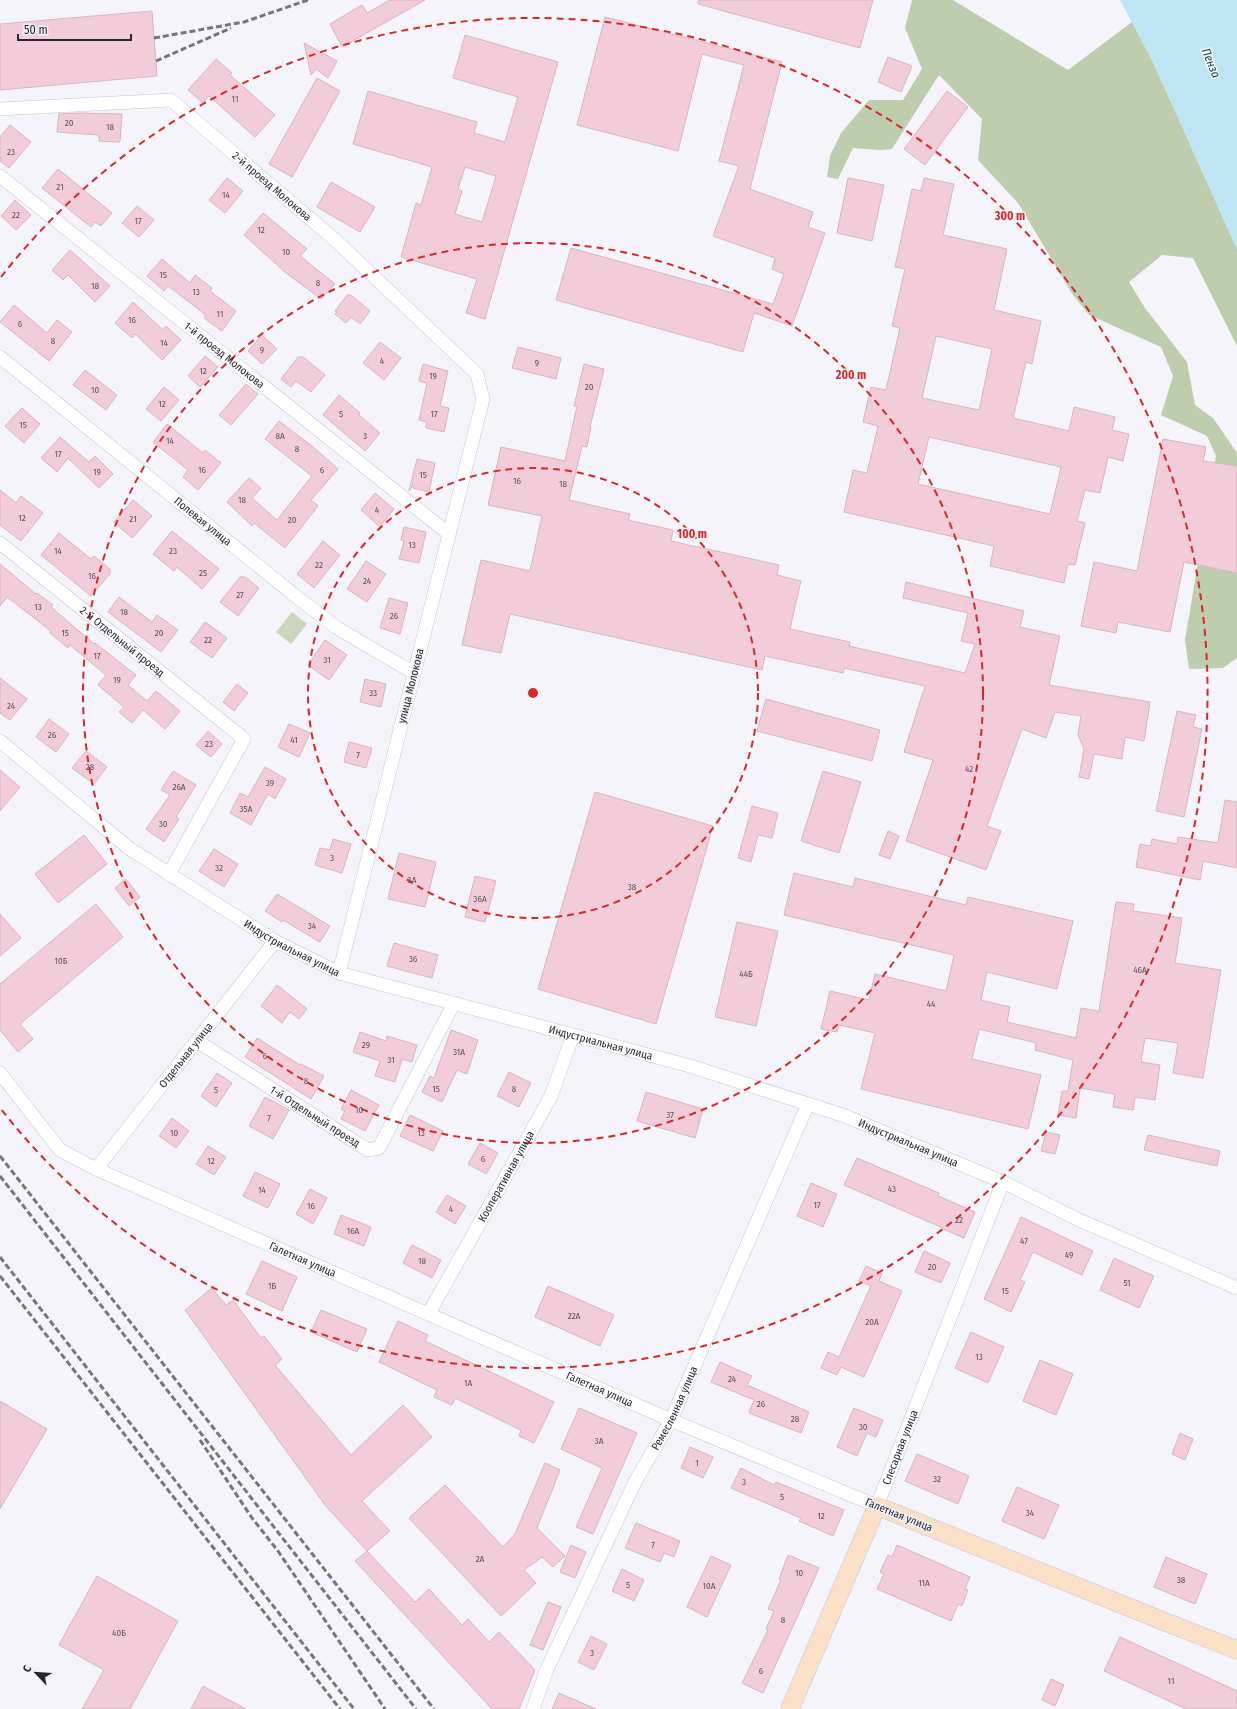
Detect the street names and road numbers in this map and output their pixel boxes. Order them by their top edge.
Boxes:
street label: 2-й проезд Молокова [230,149,314,223]
street label: 1-й проезд Молокова [182,319,267,391]
street label: Полевая улица [172,494,234,548]
street label: 2-й Отдельный проезд [78,603,168,679]
street label: улица Молокова [395,647,427,725]
street label: Индустриальная улица [242,917,342,979]
street label: Отдельная улица [156,1020,215,1090]
street label: Индустриальная улица [547,1022,654,1062]
street label: 1-й Отдельный проезд [268,1083,363,1150]
street label: Индустриальная улица [857,1116,960,1169]
street label: Кооперативная улица [475,1128,537,1224]
street label: Галетная улица [267,1239,338,1280]
street label: Ремесленная улица [649,1364,700,1452]
street label: Галетная улица [564,1369,635,1409]
street label: Слесарная улица [879,1408,920,1487]
street label: Галетная улица [863,1496,935,1534]

